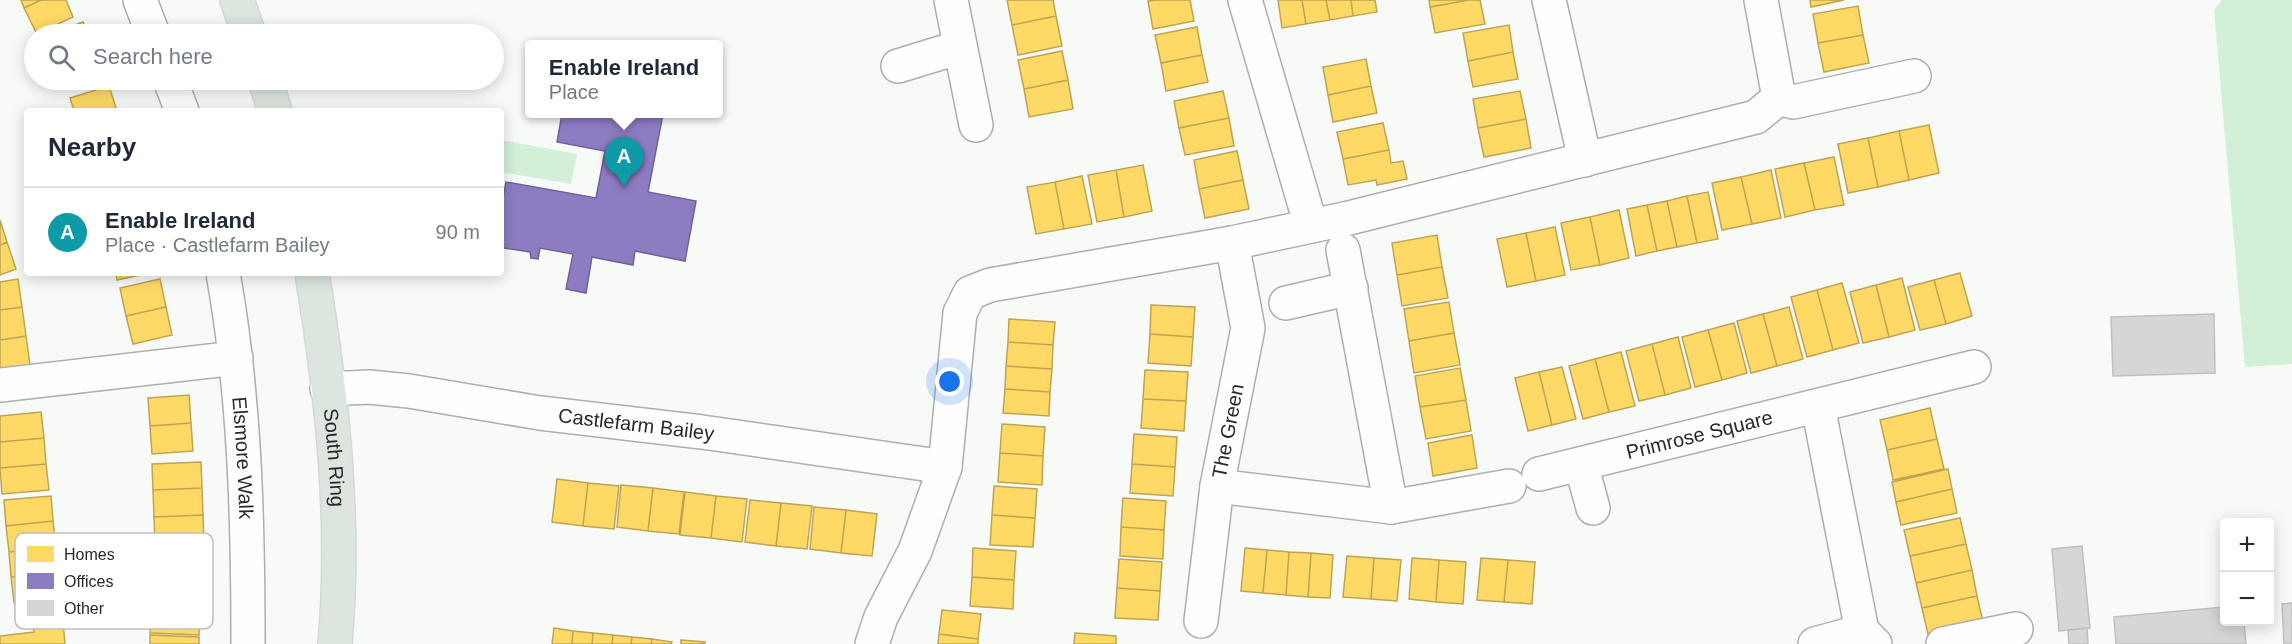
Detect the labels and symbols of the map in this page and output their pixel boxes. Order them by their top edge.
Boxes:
pin: A [604,138,644,187]
your location [935,367,964,396]
street label: The Green [1208,382,1248,480]
street label: Elsmore Walk [228,396,257,520]
street label: Castlefarm Bailey [557,404,716,445]
street label: Primrose Square [1624,406,1775,463]
street label: South Ring [320,407,349,507]
legend [15,533,213,629]
text: Homes [64,546,115,563]
text: Offices [64,573,114,590]
text: Other [64,600,105,617]

